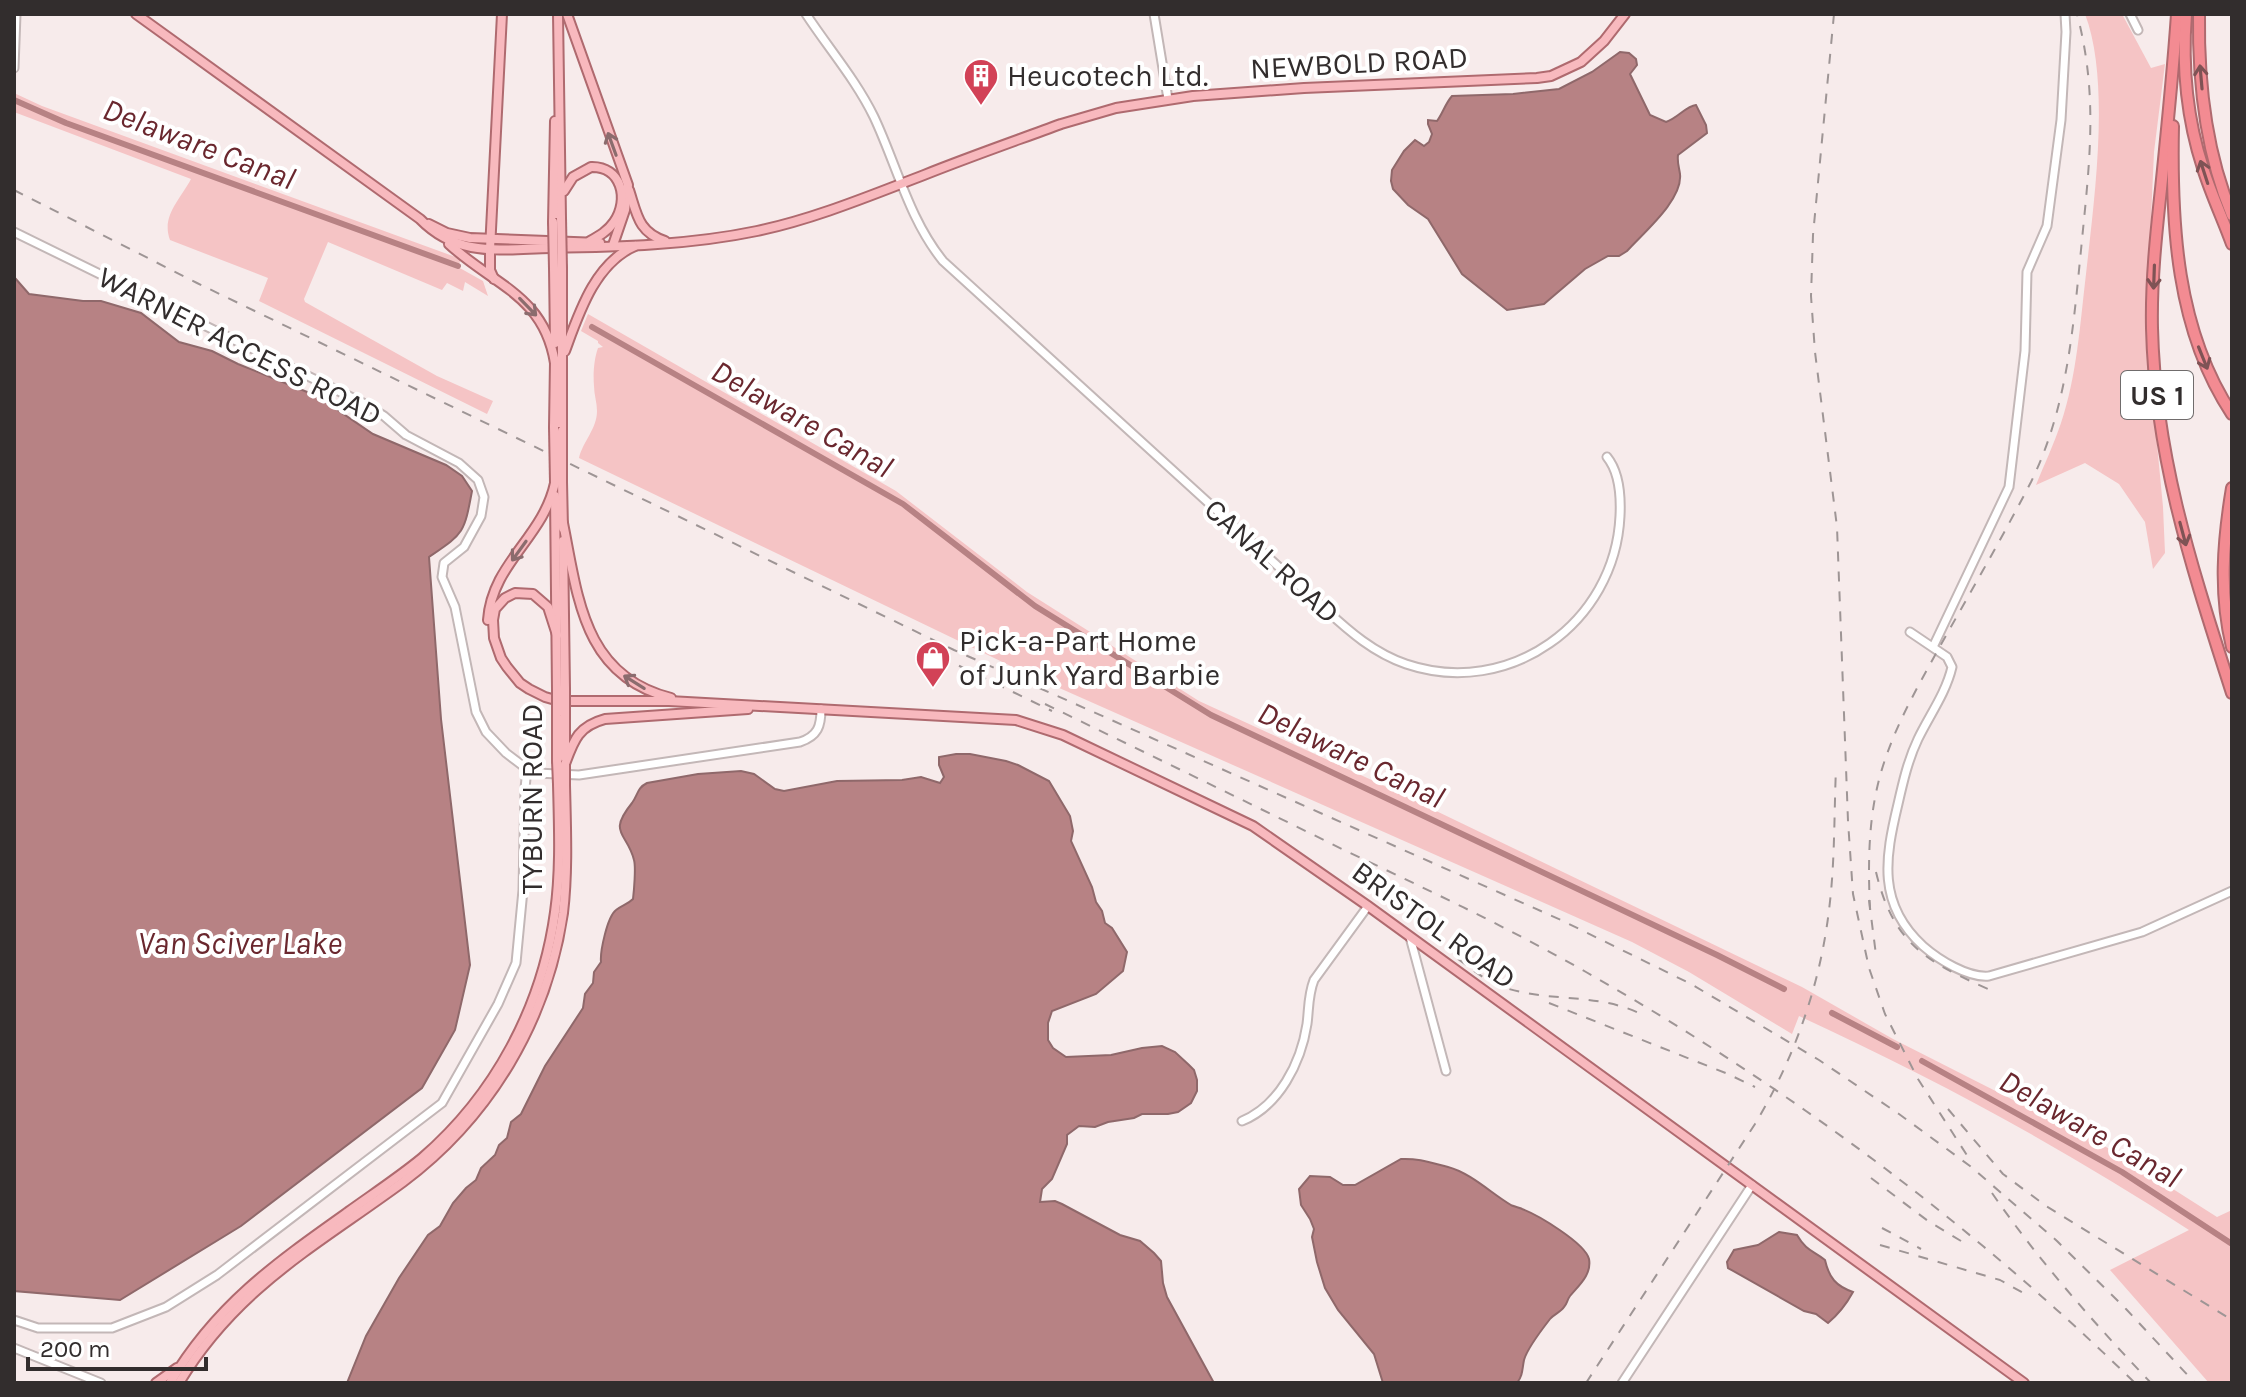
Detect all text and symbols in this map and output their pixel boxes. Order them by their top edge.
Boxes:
street label: NEWBOLD ROAD [1249,39,1469,87]
building icon: Heucotech Ltd. [962,57,1000,107]
place label: Heucotech Ltd. [1007,58,1208,94]
one-way arrow [2193,64,2208,90]
water label: Delaware Canal [98,90,300,198]
one-way arrow [604,132,619,157]
one-way arrow [2196,159,2211,184]
street label: WARNER ACCESS ROAD [92,259,388,433]
one-way arrow [2146,263,2161,290]
one-way arrow [519,297,538,317]
one-way arrow [2196,345,2211,370]
water label: Delaware Canal [705,352,899,486]
road number: US 1 [2121,371,2193,419]
street label: CANAL ROAD [1197,491,1347,631]
one-way arrow [2176,521,2191,547]
one-way arrow [511,540,528,561]
place label: Pick-a-Part Home of Junk Yard Barbie [959,623,1220,693]
shop icon: Pick-a-Part Home of Junk Yard Barbie [914,639,952,689]
one-way arrow [623,673,646,689]
water label: Delaware Canal [1252,694,1450,816]
street label: TYBURN ROAD [514,704,550,894]
street label: BRISTOL ROAD [1345,853,1523,997]
water label: Van Sciver Lake [138,925,342,962]
water label: Delaware Canal [1993,1062,2187,1196]
scale bar [28,1321,206,1371]
text: 200 m [40,1335,111,1363]

